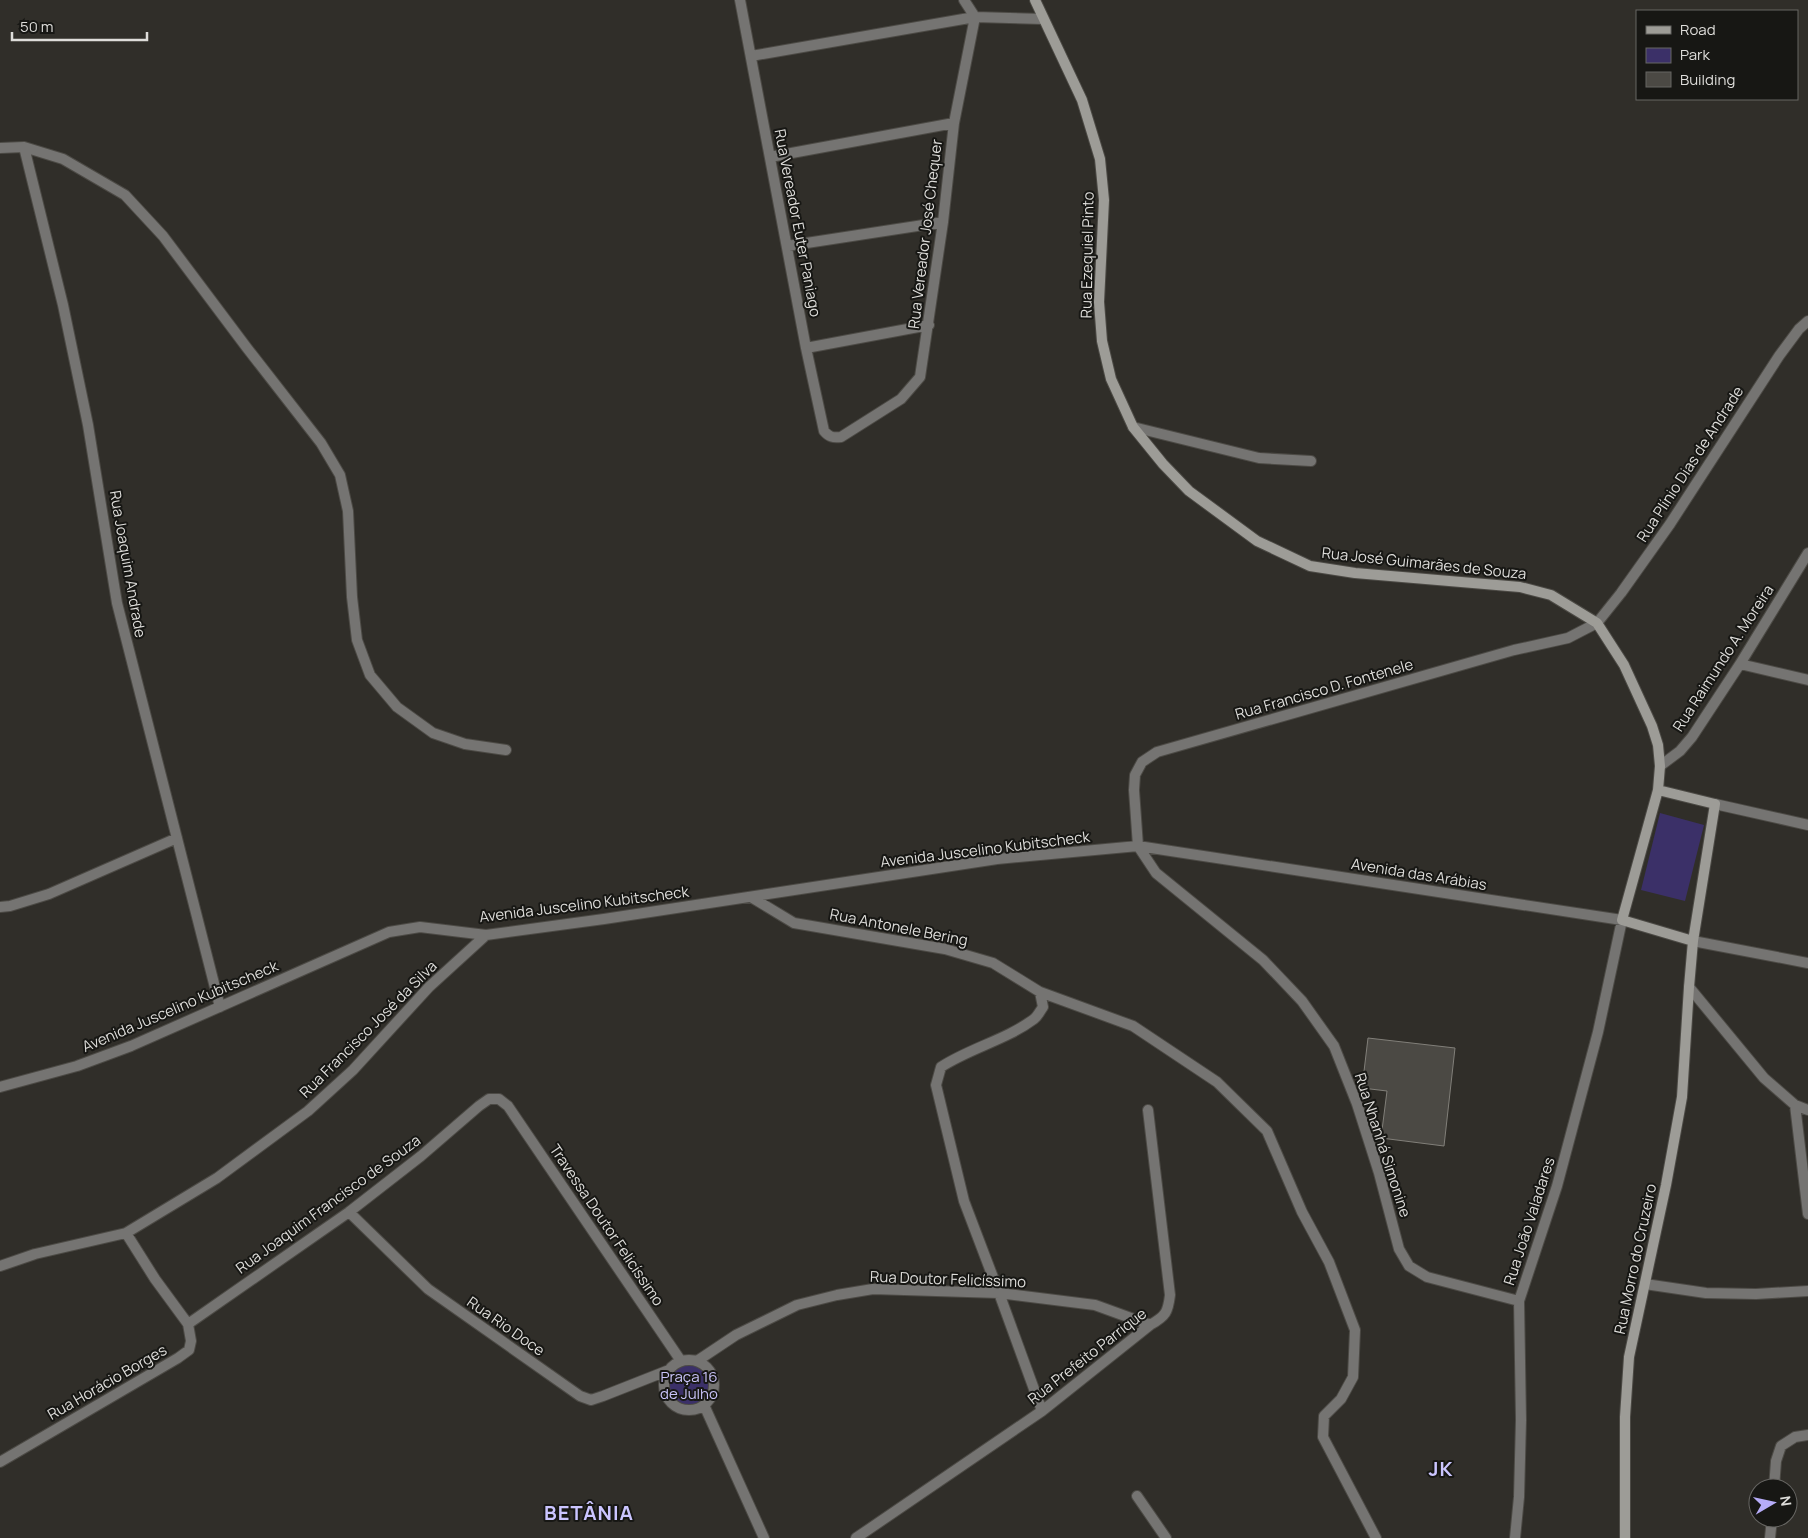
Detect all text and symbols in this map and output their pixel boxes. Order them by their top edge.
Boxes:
scale bar [12,10,148,42]
legend [1636,10,1798,100]
text: 50 m [20,16,54,37]
text: Road [1680,19,1716,40]
text: Park [1680,44,1710,65]
text: Building [1680,69,1735,90]
street label: Rua Vereador Euter Paniago [769,127,827,319]
street label: Rua Vereador José Chequer [903,137,947,330]
street label: Rua Ezequiel Pinto [1075,191,1099,319]
street label: Rua Plínio Dias de Andrade [1632,382,1748,546]
street label: Rua Joaquim Andrade [105,489,151,640]
street label: Rua José Guimarães de Souza [1321,542,1527,584]
street label: Rua Raimundo A. Moreira [1668,581,1778,735]
street label: Rua Francisco D. Fontenele [1233,653,1416,724]
street label: Avenida Juscelino Kubitscheck [879,826,1092,872]
street label: Avenida das Arábias [1350,853,1488,895]
street label: Avenida Juscelino Kubitscheck [478,881,691,927]
street label: Rua Antonele Bering [828,903,970,951]
street label: Avenida Juscelino Kubitscheck [79,955,282,1057]
street label: Rua Francisco José da Silva [295,956,441,1102]
street label: Rua Nhanhá Simonine [1350,1070,1416,1220]
street label: Rua Joaquim Francisco de Souza [231,1130,425,1278]
street label: Travessa Doutor Felicíssimo [545,1140,669,1310]
street label: Rua João Valadares [1498,1154,1560,1288]
street label: Rua Morro do Cruzeiro [1609,1182,1661,1336]
street label: Rua Doutor Felicíssimo [870,1266,1026,1292]
street label: Rua Rio Doce [463,1291,549,1361]
street label: Rua Prefeito Parrique [1023,1303,1151,1409]
street label: Rua Horácio Borges [44,1339,171,1425]
park label: Praça 16 de Julho [660,1366,718,1404]
district label: JK [1429,1455,1453,1482]
north arrow [1748,1478,1798,1528]
text: N [1776,1494,1797,1507]
district label: BETÂNIA [544,1499,634,1526]

